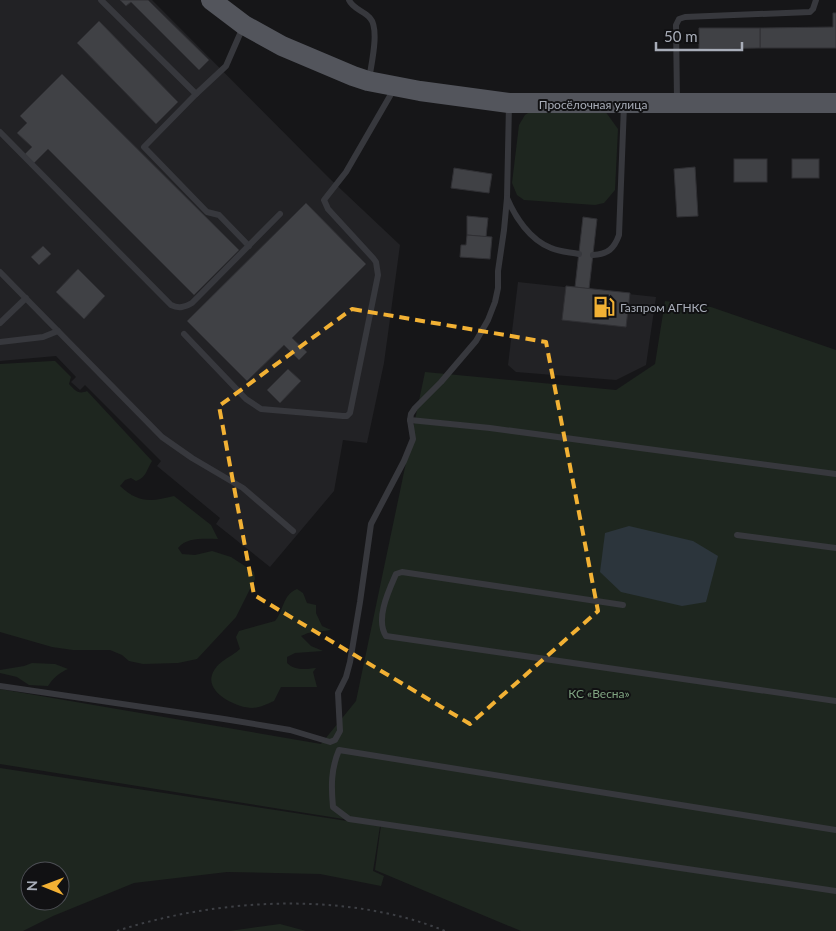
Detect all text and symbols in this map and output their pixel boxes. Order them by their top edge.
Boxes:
scale bar [656,20,742,52]
text: 50 m [664,27,698,45]
street label: Просёлочная улица [539,97,647,112]
fuel station icon: Газпром АГНКС [591,294,617,320]
place label: Газпром АГНКС [620,300,707,315]
park label: КС «Весна» [568,686,630,701]
north arrow [20,861,70,911]
text: N [23,880,40,891]

